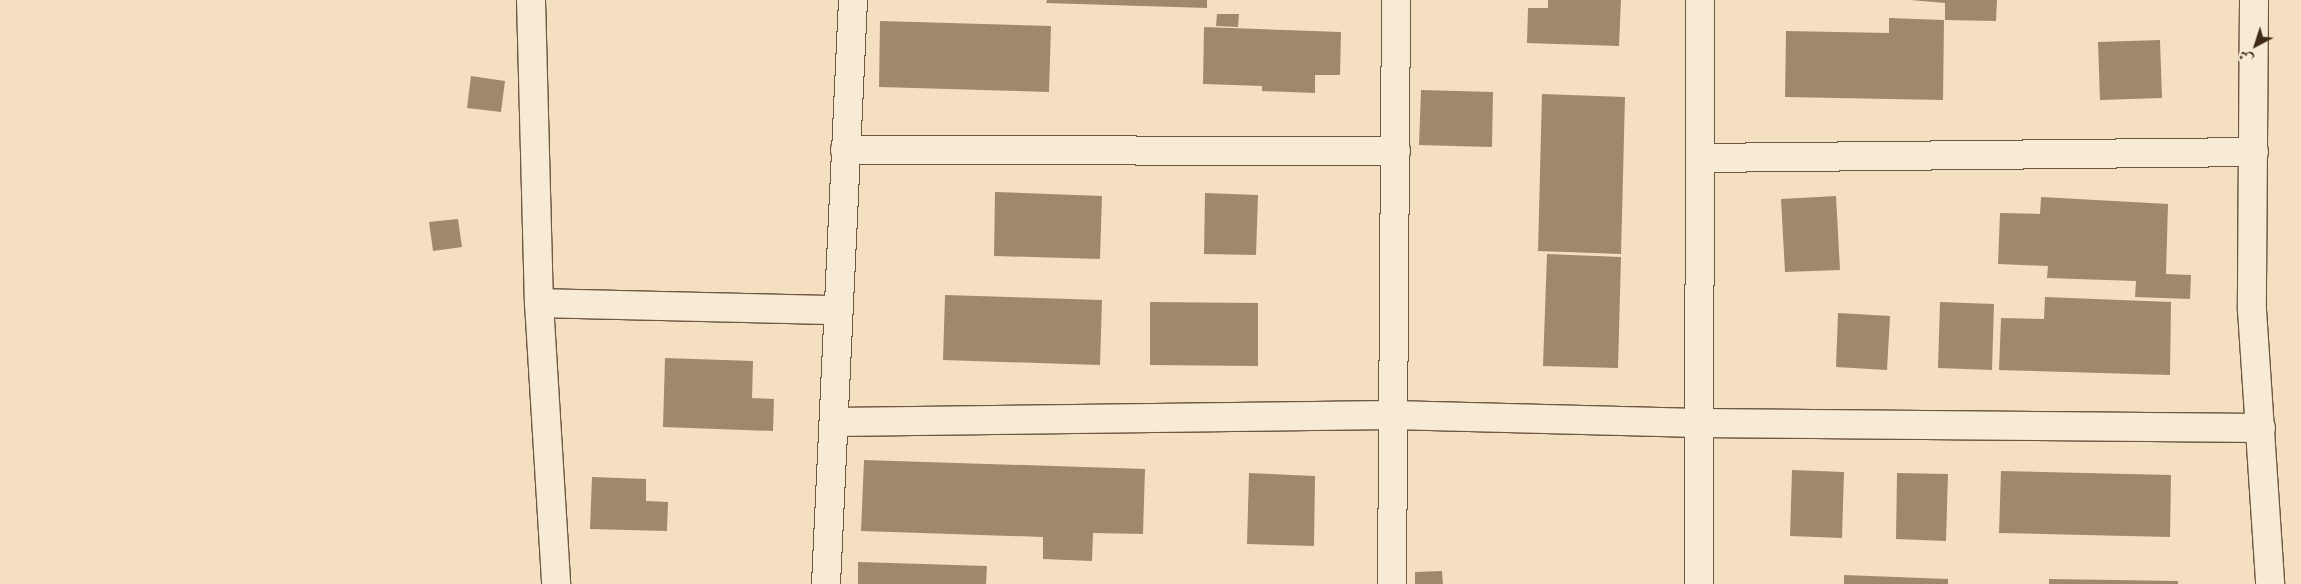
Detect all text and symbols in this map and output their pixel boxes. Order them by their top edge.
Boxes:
north arrow [2231,20,2281,70]
text: ش [2235,46,2257,68]

